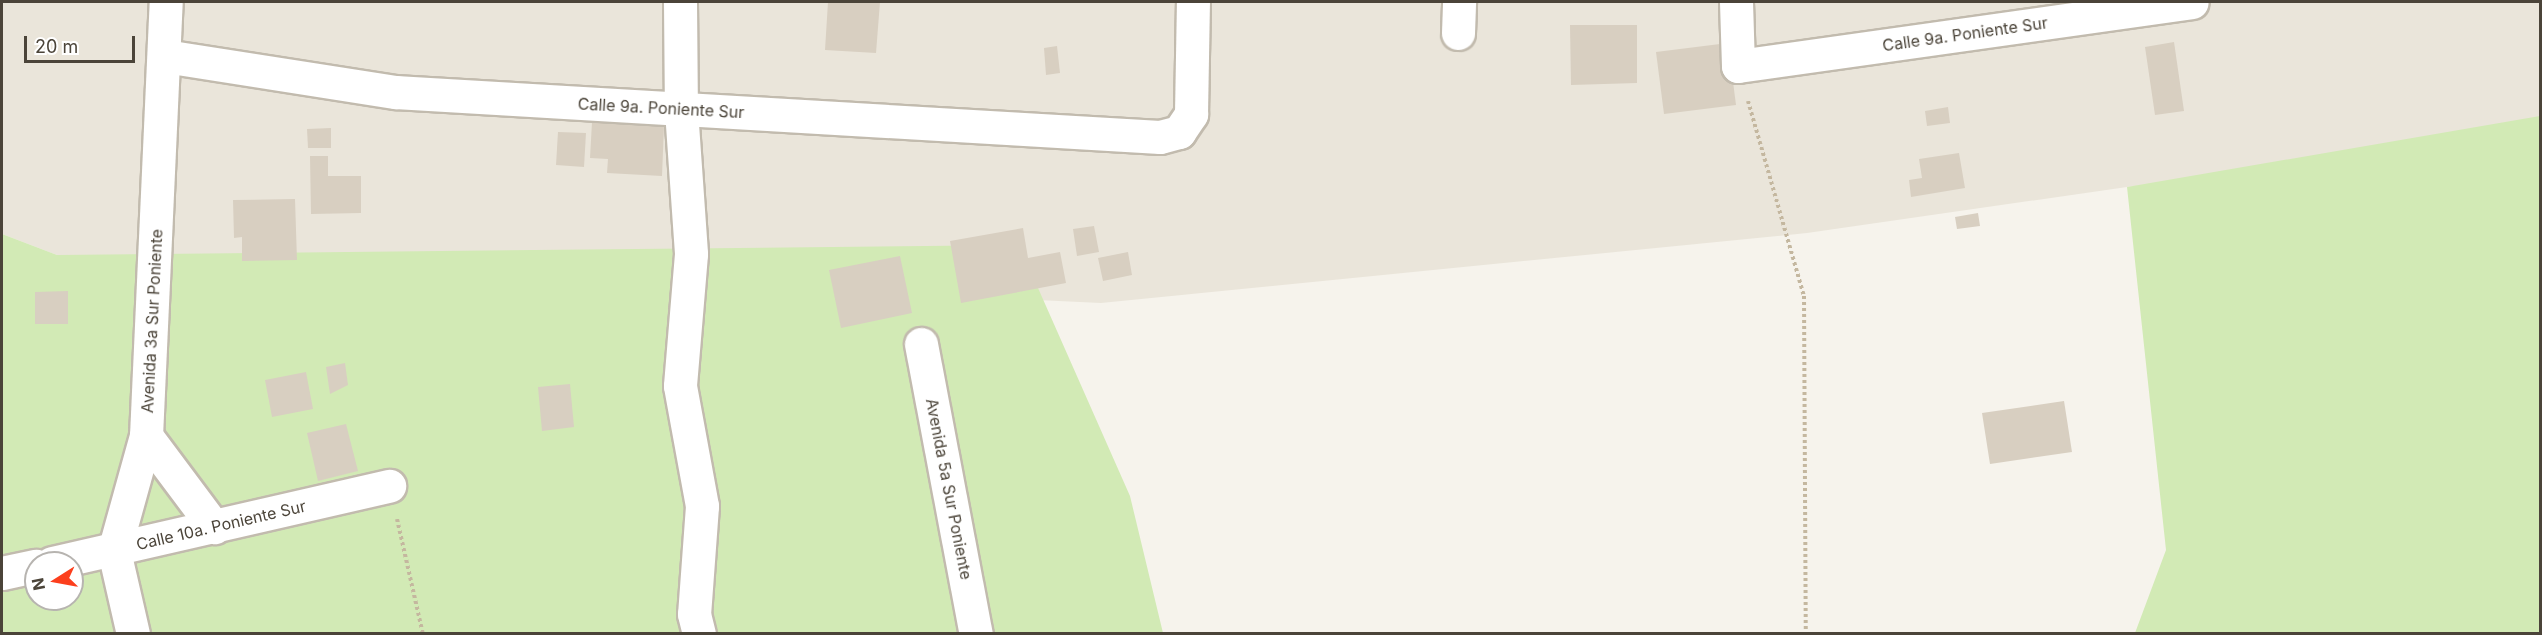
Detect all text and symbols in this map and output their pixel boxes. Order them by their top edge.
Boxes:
street label: Calle 9a. Poniente Sur [1881,13,2049,55]
scale bar [27,24,138,62]
text: 20 m [35,36,78,57]
street label: Calle 9a. Poniente Sur [577,94,745,122]
street label: Avenida 3a Sur Poniente [138,228,166,414]
street label: Avenida 5a Sur Poniente [922,397,976,581]
street label: Calle 10a. Poniente Sur [134,496,308,554]
north arrow [24,551,84,611]
text: N [27,576,49,592]

